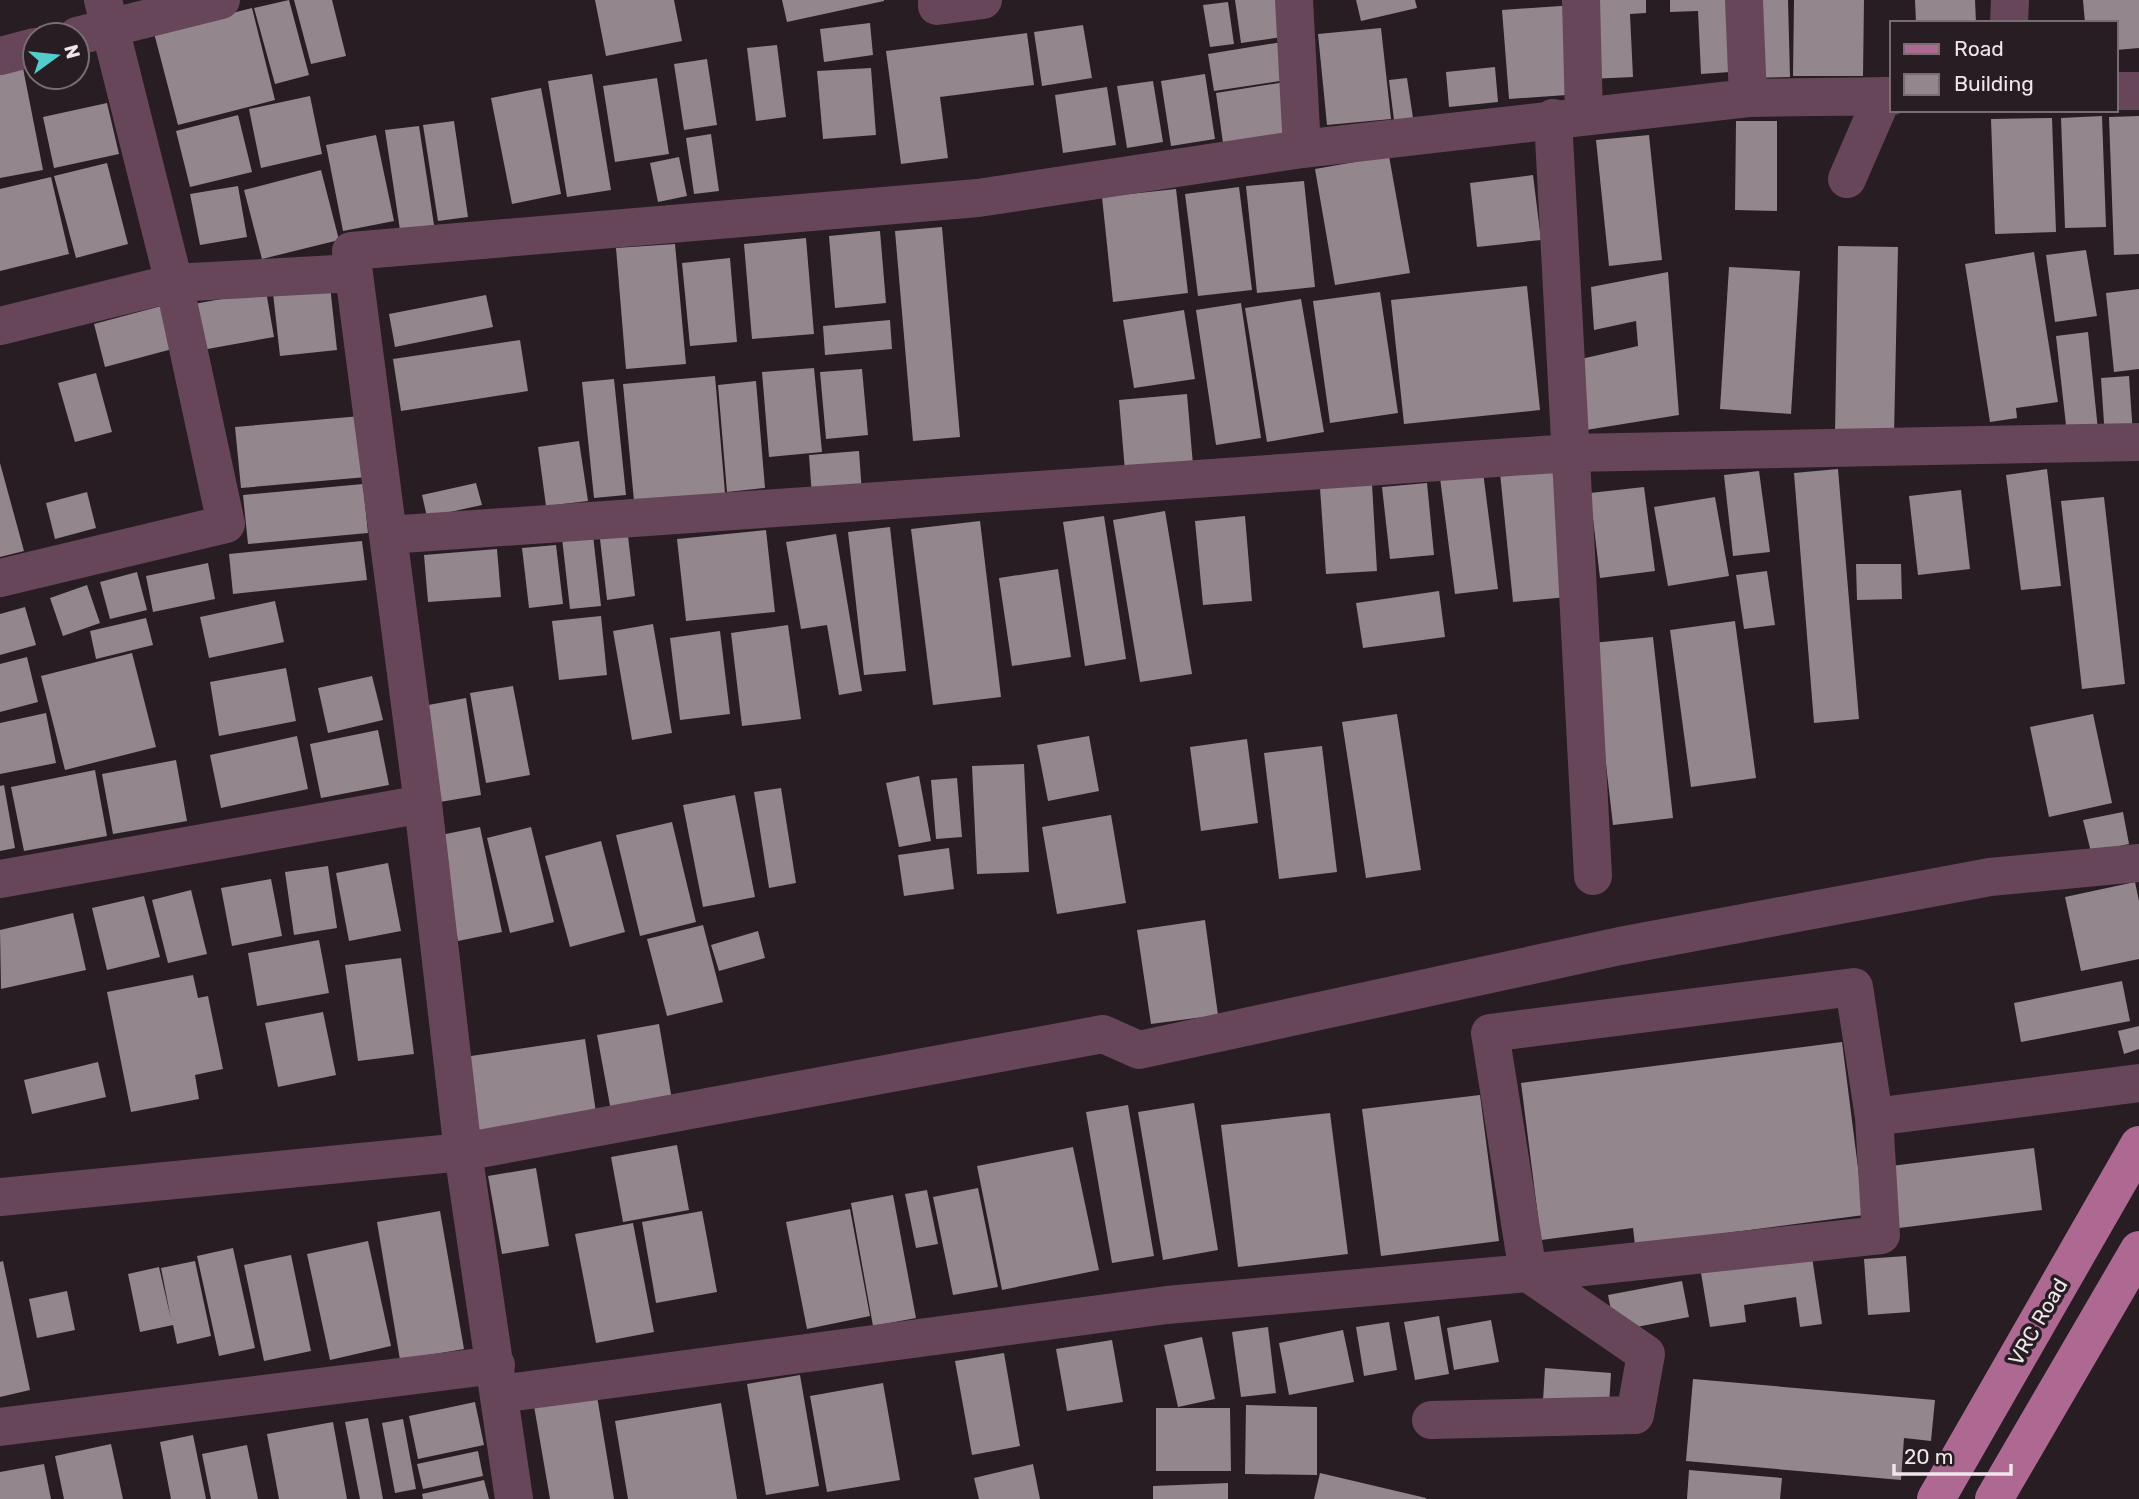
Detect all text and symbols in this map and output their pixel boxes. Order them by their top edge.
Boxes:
north arrow [21,21,91,91]
legend [1890,21,2118,112]
text: Road [1954,36,2004,61]
text: N [59,42,85,61]
text: Building [1954,71,2034,96]
street label: VRC Road [2003,1274,2072,1370]
scale bar [1894,1432,2011,1476]
text: 20 m [1904,1444,1953,1469]

